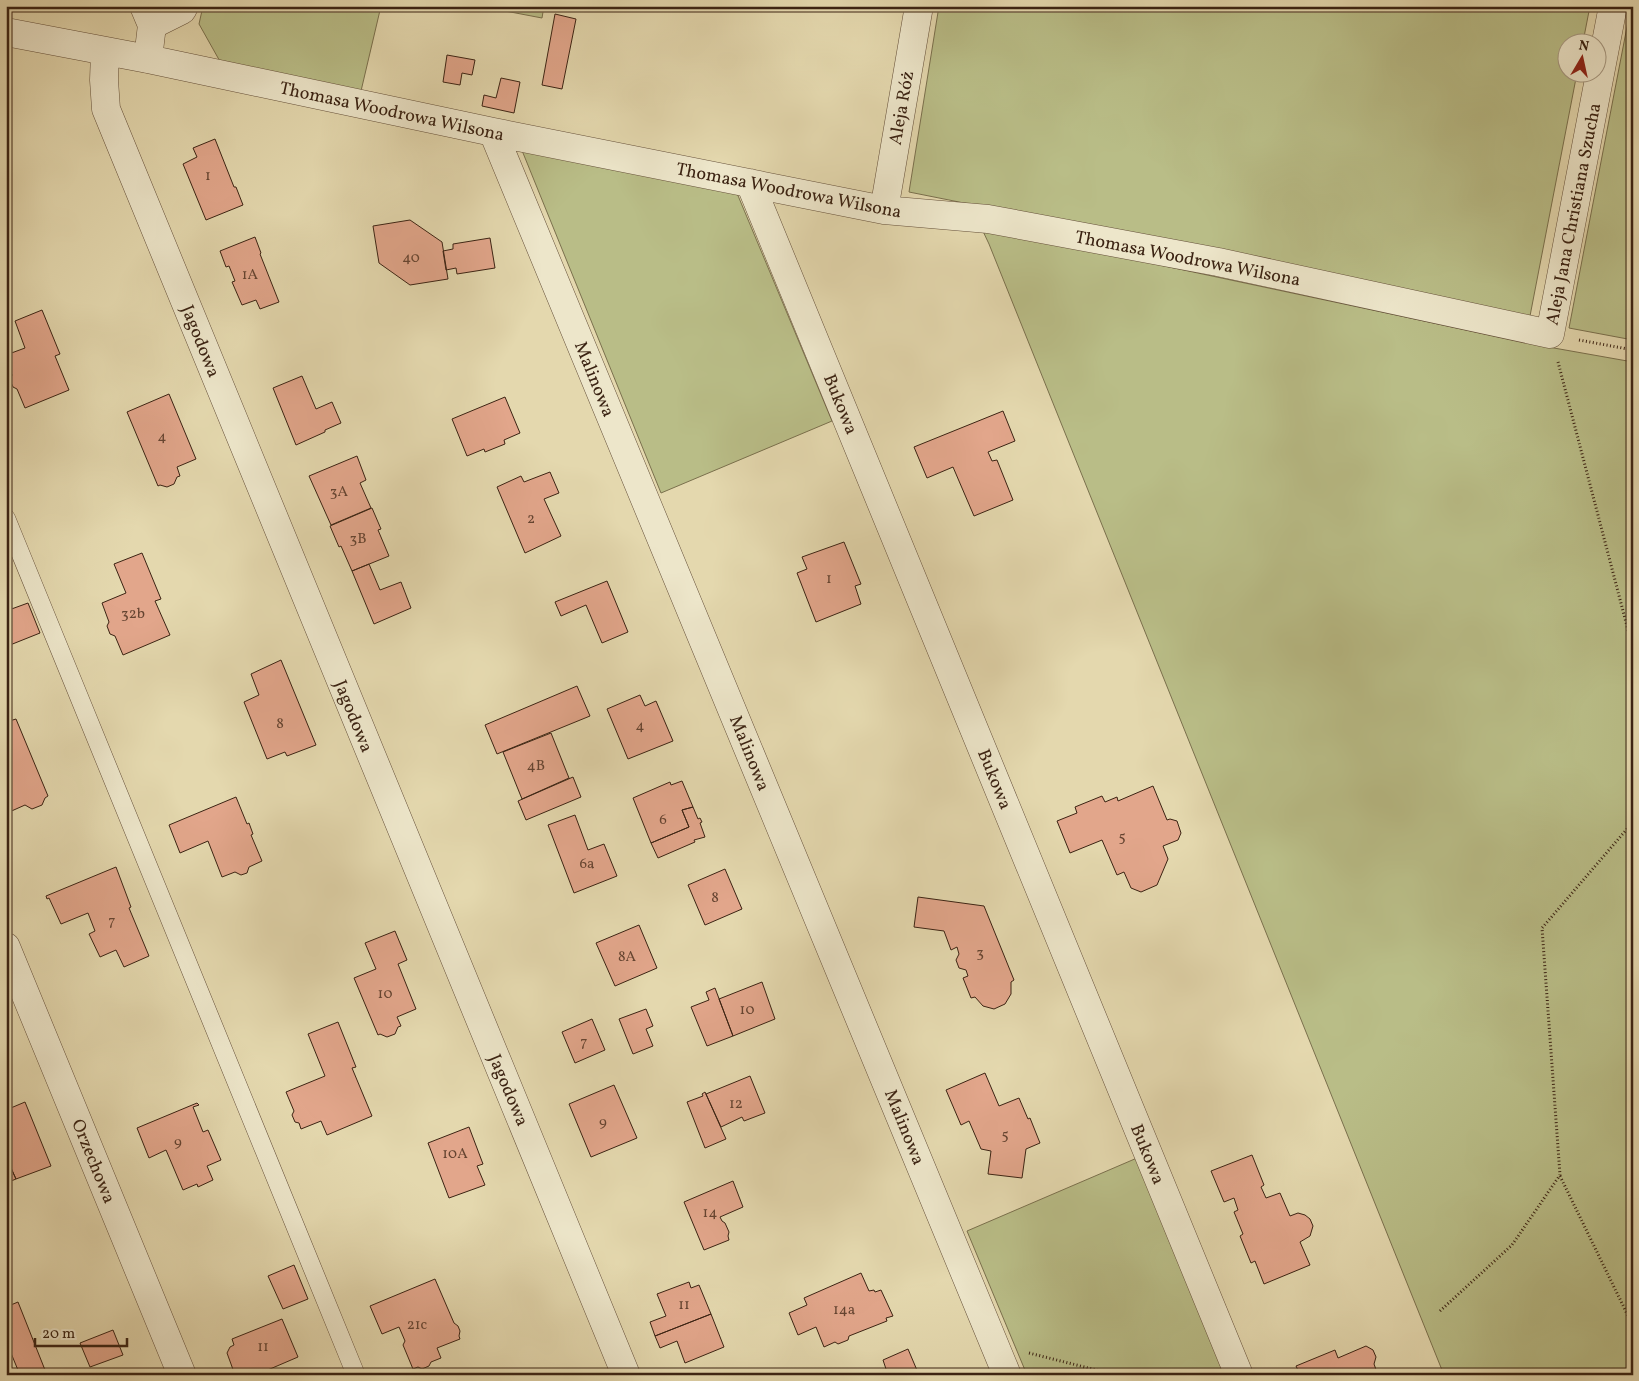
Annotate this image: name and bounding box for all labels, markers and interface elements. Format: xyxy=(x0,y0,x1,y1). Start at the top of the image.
north arrow xyxy=(1556,32,1606,82)
text: N xyxy=(1577,36,1590,57)
street label: Aleja Róż xyxy=(884,69,921,147)
street label: Thomasa Woodrowa Wilsona xyxy=(277,76,506,149)
street label: Aleja Jana Christiana Szucha xyxy=(1541,101,1608,328)
street label: Thomasa Woodrowa Wilsona xyxy=(674,157,904,226)
house number: 1 xyxy=(205,166,211,187)
street label: Thomasa Woodrowa Wilsona xyxy=(1073,225,1303,294)
house number: 40 xyxy=(402,248,420,269)
house number: 1A xyxy=(242,265,259,286)
street label: Jagodowa xyxy=(174,302,225,382)
street label: Malinowa xyxy=(567,338,620,421)
street label: Bukowa xyxy=(816,371,863,439)
house number: 4 xyxy=(158,427,167,448)
house number: 3A xyxy=(330,482,349,503)
house number: 2 xyxy=(527,509,535,530)
house number: 3B xyxy=(349,529,367,550)
house number: 1 xyxy=(826,569,832,590)
house number: 32b xyxy=(121,604,145,625)
street label: Jagodowa xyxy=(327,677,378,757)
street label: Malinowa xyxy=(722,712,775,795)
house number: 8 xyxy=(276,714,284,735)
house number: 4 xyxy=(636,716,645,737)
street label: Bukowa xyxy=(970,746,1017,814)
house number: 4B xyxy=(527,756,545,777)
house number: 6 xyxy=(659,810,667,831)
house number: 5 xyxy=(1118,827,1126,848)
house number: 6a xyxy=(579,854,595,875)
house number: 8 xyxy=(711,888,719,909)
house number: 7 xyxy=(108,911,116,932)
house number: 3 xyxy=(976,943,984,964)
house number: 8A xyxy=(618,947,637,968)
house number: 10 xyxy=(378,984,392,1005)
house number: 10 xyxy=(740,1000,754,1021)
house number: 7 xyxy=(580,1032,588,1053)
street label: Jagodowa xyxy=(481,1051,534,1131)
street label: Malinowa xyxy=(877,1086,930,1169)
house number: 12 xyxy=(729,1094,743,1115)
house number: 9 xyxy=(599,1112,607,1133)
street label: Orzechowa xyxy=(64,1116,121,1207)
street label: Bukowa xyxy=(1123,1121,1170,1189)
house number: 5 xyxy=(1001,1125,1009,1146)
house number: 9 xyxy=(174,1132,182,1153)
house number: 10A xyxy=(442,1144,468,1165)
house number: 14 xyxy=(703,1203,717,1224)
house number: 11 xyxy=(678,1295,690,1316)
house number: 14a xyxy=(833,1300,855,1321)
house number: 21c xyxy=(407,1315,428,1336)
scale bar xyxy=(35,1316,128,1348)
text: 20 m xyxy=(42,1324,75,1345)
house number: 11 xyxy=(257,1337,269,1358)

